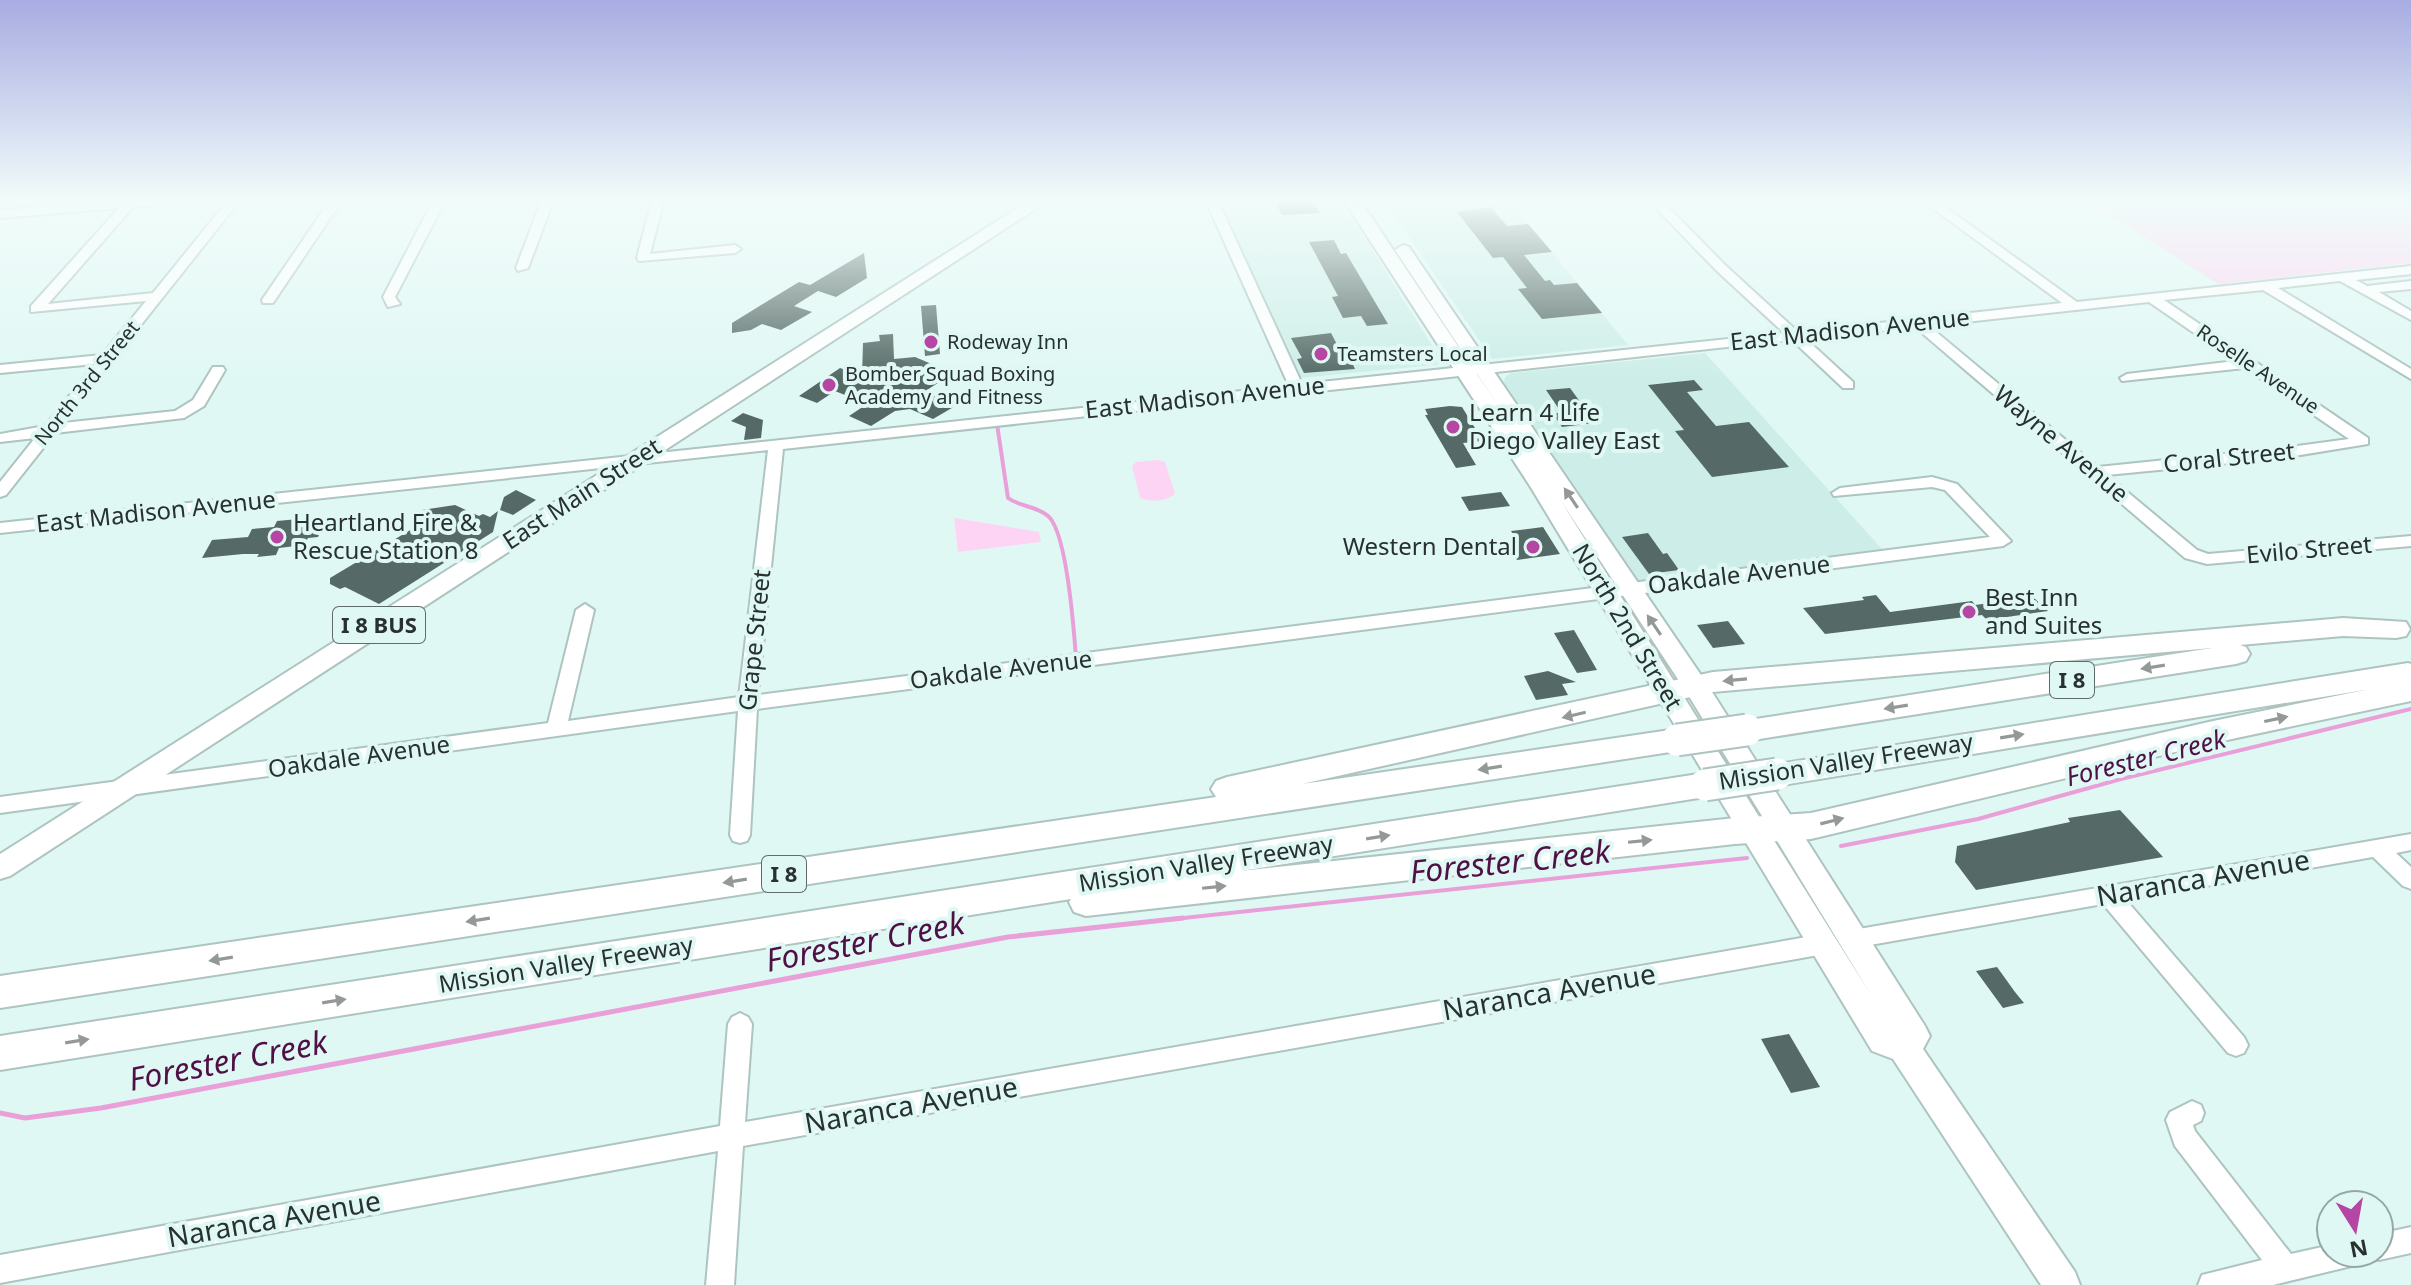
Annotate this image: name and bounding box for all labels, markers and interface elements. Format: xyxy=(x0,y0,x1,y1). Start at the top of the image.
street label: East Madison Avenue xyxy=(1728,300,1971,358)
street label: North 3rd Street xyxy=(28,315,145,451)
street label: Roselle Avenue xyxy=(2192,318,2325,420)
place label: Rodeway Inn xyxy=(947,328,1069,355)
marker: Rodeway Inn xyxy=(922,333,940,351)
place label: Teamsters Local xyxy=(1337,340,1488,367)
marker: Teamsters Local xyxy=(1312,345,1330,363)
place label: Bomber Squad Boxing Academy and Fitness xyxy=(845,360,1055,410)
street label: East Madison Avenue xyxy=(1083,368,1326,426)
marker: Bomber Squad Boxing Academy and Fitness xyxy=(820,376,838,394)
street label: Wayne Avenue xyxy=(1988,377,2136,509)
place label: Learn 4 Life Diego Valley East xyxy=(1469,395,1660,456)
marker: Learn 4 Life Diego Valley East xyxy=(1444,418,1462,436)
street label: East Main Street xyxy=(496,429,667,556)
street label: Coral Street xyxy=(2161,433,2297,480)
street label: East Madison Avenue xyxy=(34,482,277,540)
one-way arrow xyxy=(1563,488,1578,509)
place label: Heartland Fire & Rescue Station 8 xyxy=(293,505,479,566)
street label: Evilo Street xyxy=(2245,527,2373,570)
marker: Heartland Fire & Rescue Station 8 xyxy=(268,528,286,546)
place label: Western Dental xyxy=(1343,529,1517,562)
street label: North 2nd Street xyxy=(1565,537,1691,716)
marker: Western Dental xyxy=(1524,538,1542,556)
street label: Oakdale Avenue xyxy=(1646,546,1832,601)
street label: Grape Street xyxy=(730,567,777,712)
place label: Best Inn and Suites xyxy=(1985,580,2102,641)
marker: Best Inn and Suites xyxy=(1960,603,1978,621)
road number: I 8 BUS xyxy=(333,607,425,643)
one-way arrow xyxy=(1647,614,1662,636)
street label: Oakdale Avenue xyxy=(908,641,1094,696)
one-way arrow xyxy=(2140,661,2165,674)
road number: I 8 xyxy=(2050,662,2094,698)
one-way arrow xyxy=(1722,674,1747,687)
one-way arrow xyxy=(1883,701,1908,714)
one-way arrow xyxy=(1562,709,1587,722)
one-way arrow xyxy=(2264,712,2289,725)
water label: Forester Creek xyxy=(2062,719,2231,794)
street label: Mission Valley Freeway xyxy=(1716,724,1976,797)
street label: Oakdale Avenue xyxy=(266,726,452,785)
one-way arrow xyxy=(2000,729,2025,742)
one-way arrow xyxy=(1478,762,1503,775)
one-way arrow xyxy=(1819,814,1844,827)
street label: Mission Valley Freeway xyxy=(1076,826,1336,899)
water label: Forester Creek xyxy=(1407,828,1613,892)
one-way arrow xyxy=(1366,830,1391,843)
one-way arrow xyxy=(1628,834,1653,847)
street label: Naranca Avenue xyxy=(2093,840,2312,914)
road number: I 8 xyxy=(762,856,806,892)
one-way arrow xyxy=(722,876,747,888)
one-way arrow xyxy=(1202,881,1227,894)
water label: Forester Creek xyxy=(762,900,969,981)
one-way arrow xyxy=(465,914,490,927)
street label: Mission Valley Freeway xyxy=(436,927,696,1000)
one-way arrow xyxy=(208,953,233,966)
street label: Naranca Avenue xyxy=(1439,954,1658,1028)
one-way arrow xyxy=(322,994,347,1007)
water label: Forester Creek xyxy=(125,1019,332,1100)
one-way arrow xyxy=(65,1034,90,1047)
street label: Naranca Avenue xyxy=(801,1067,1020,1141)
street label: Naranca Avenue xyxy=(164,1181,383,1255)
north arrow xyxy=(2315,1189,2395,1269)
text: N xyxy=(2347,1233,2371,1266)

